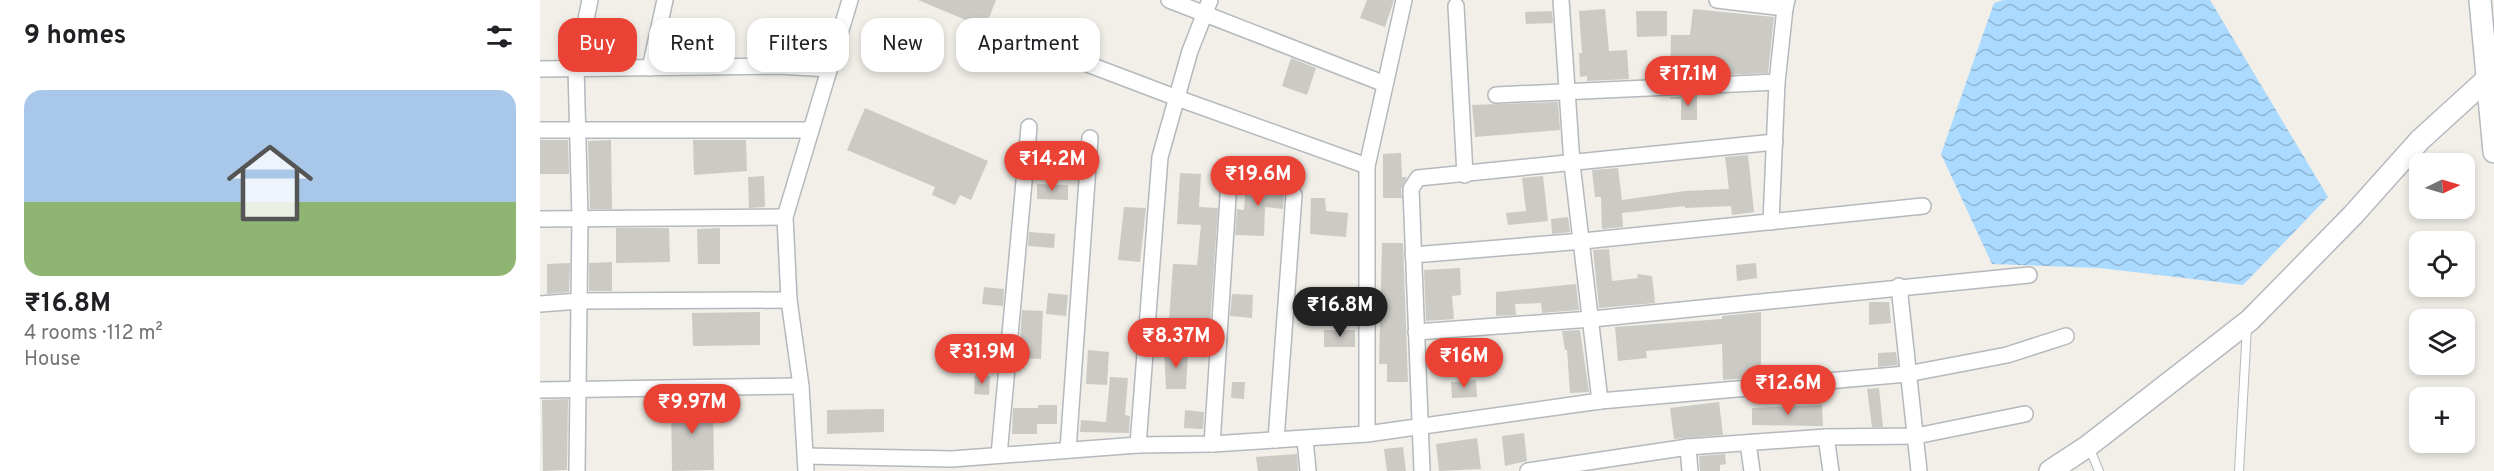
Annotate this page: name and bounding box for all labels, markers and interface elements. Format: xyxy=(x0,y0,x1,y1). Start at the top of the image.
chip: Buy xyxy=(558,18,637,72)
chip: Rent xyxy=(649,18,735,72)
chip: Filters xyxy=(747,18,849,72)
chip: New xyxy=(861,18,944,72)
chip: Apartment xyxy=(956,18,1100,72)
text: 9 homes xyxy=(24,20,126,53)
icon: filters xyxy=(483,20,516,53)
pin: ₹17.1M xyxy=(1639,56,1737,107)
text: ₹17.1M xyxy=(1659,62,1717,88)
icon: home xyxy=(216,129,324,237)
pin: ₹14.2M xyxy=(1003,141,1101,192)
text: ₹14.2M xyxy=(1018,147,1086,173)
north arrow xyxy=(2409,153,2475,219)
map controls xyxy=(2409,153,2475,453)
pin: ₹19.6M xyxy=(1209,156,1307,207)
text: ₹19.6M xyxy=(1225,162,1291,188)
button: locate xyxy=(2409,231,2475,297)
pin: ₹16.8M xyxy=(1291,287,1389,338)
text: ₹16.8M xyxy=(24,288,111,321)
text: ₹16.8M xyxy=(1307,293,1373,319)
button: layers xyxy=(2409,309,2475,375)
pin: ₹8.37M xyxy=(1127,318,1225,369)
text: 4 rooms · 112 m² xyxy=(24,321,163,347)
text: ₹8.37M xyxy=(1142,324,1210,350)
pin: ₹31.9M xyxy=(933,334,1031,385)
pin: ₹16M xyxy=(1428,338,1500,389)
text: ₹31.9M xyxy=(949,340,1015,366)
text: ₹16M xyxy=(1439,344,1489,370)
text: House xyxy=(24,347,80,373)
pin: ₹12.6M xyxy=(1739,365,1837,416)
text: ₹12.6M xyxy=(1755,371,1821,397)
pin: ₹9.97M xyxy=(643,384,741,435)
button: + xyxy=(2409,387,2475,453)
text: ₹9.97M xyxy=(657,390,727,416)

